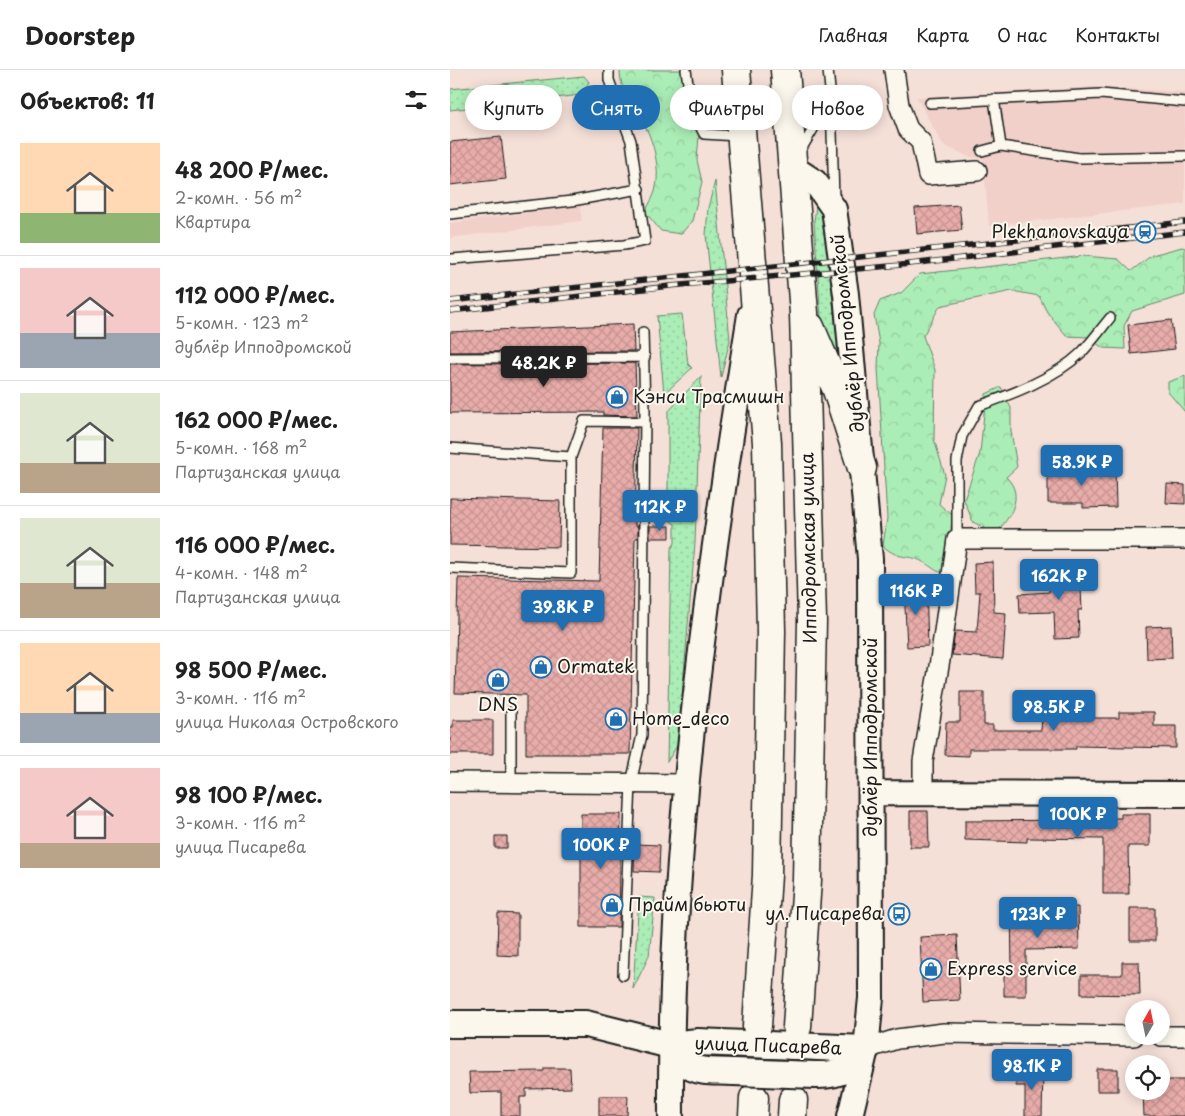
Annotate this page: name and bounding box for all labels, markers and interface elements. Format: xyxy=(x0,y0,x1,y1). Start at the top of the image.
text: Doorstep xyxy=(25,17,135,53)
text: Главная xyxy=(819,21,888,48)
text: Карта xyxy=(916,21,969,48)
text: О нас xyxy=(997,21,1047,48)
text: Контакты xyxy=(1075,21,1160,48)
text: Объектов: 11 xyxy=(20,84,155,116)
chip: Купить xyxy=(465,85,562,130)
chip: Снять xyxy=(572,85,660,130)
chip: Фильтры xyxy=(670,85,782,130)
chip: Новое xyxy=(792,85,883,130)
icon: filters xyxy=(402,86,430,114)
text: 48 200 ₽/мес. xyxy=(175,153,329,185)
icon: home xyxy=(60,163,120,223)
text: 2-комн. · 56 m² xyxy=(175,185,302,209)
text: Квартира xyxy=(175,209,250,233)
place label: Plekhanovskaya xyxy=(991,217,1130,244)
station icon: Plekhanovskaya xyxy=(1133,220,1157,244)
street label: дублёр Ипподромской xyxy=(823,233,870,434)
text: 112 000 ₽/мес. xyxy=(175,278,335,310)
icon: home xyxy=(60,288,120,348)
text: 5-комн. · 123 m² xyxy=(175,310,309,334)
text: дублёр Ипподромской xyxy=(175,334,352,358)
pin: 48.2K ₽ xyxy=(498,346,590,388)
text: 48.2K ₽ xyxy=(512,350,576,374)
place label: Кэнси Трасмишн xyxy=(633,382,784,409)
shop icon: Кэнси Трасмишн xyxy=(605,385,629,409)
text: 162 000 ₽/мес. xyxy=(175,403,338,435)
icon: home xyxy=(60,413,120,473)
text: 5-комн. · 168 m² xyxy=(175,435,307,459)
pin: 58.9K ₽ xyxy=(1036,444,1128,487)
text: 58.9K ₽ xyxy=(1052,449,1112,473)
street label: Ипподромская улица xyxy=(792,452,823,644)
text: Партизанская улица xyxy=(175,459,340,483)
pin: 112K ₽ xyxy=(619,490,701,532)
text: 112K ₽ xyxy=(634,494,686,518)
text: 116 000 ₽/мес. xyxy=(175,528,335,560)
icon: home xyxy=(60,538,120,598)
pin: 162K ₽ xyxy=(1018,558,1100,601)
text: 4-комн. · 148 m² xyxy=(175,560,308,584)
text: 162K ₽ xyxy=(1031,563,1087,587)
pin: 116K ₽ xyxy=(875,574,957,616)
text: 116K ₽ xyxy=(890,578,942,602)
text: Партизанская улица xyxy=(175,584,340,608)
pin: 39.8K ₽ xyxy=(517,590,609,632)
text: 39.8K ₽ xyxy=(532,594,594,618)
street label: дублёр Ипподромской xyxy=(856,637,883,837)
place label: Ormatek xyxy=(557,652,635,679)
text: 98 500 ₽/мес. xyxy=(175,653,327,685)
shop icon: Ormatek xyxy=(529,655,553,679)
icon: home xyxy=(60,663,120,723)
shop icon: DNS xyxy=(486,668,510,692)
text: 3-комн. · 116 m² xyxy=(175,685,306,709)
place label: DNS xyxy=(478,690,518,717)
pin: 98.5K ₽ xyxy=(1008,690,1100,732)
text: 98.5K ₽ xyxy=(1023,694,1085,718)
place label: Home_deco xyxy=(632,704,730,731)
shop icon: Home_deco xyxy=(604,707,628,731)
text: улица Николая Островского xyxy=(175,709,399,733)
text: 98 100 ₽/мес. xyxy=(175,778,323,810)
icon: home xyxy=(60,788,120,848)
pin: 100K ₽ xyxy=(1037,796,1119,839)
text: 100K ₽ xyxy=(1050,801,1106,825)
text: 3-комн. · 116 m² xyxy=(175,810,306,834)
pin: 100K ₽ xyxy=(560,828,642,870)
text: 100K ₽ xyxy=(573,832,629,856)
text: улица Писарева xyxy=(175,834,306,858)
place label: Прайм бьюти xyxy=(628,890,746,917)
shop icon: Прайм бьюти xyxy=(600,893,624,917)
pin: 123K ₽ xyxy=(997,896,1079,939)
place label: ул. Писарева xyxy=(765,899,884,926)
text: 123K ₽ xyxy=(1010,901,1066,925)
bus stop icon: ул. Писарева xyxy=(887,902,911,926)
place label: Express service xyxy=(947,954,1077,981)
shop icon: Express service xyxy=(919,957,943,981)
north arrow xyxy=(1125,1000,1170,1045)
map controls xyxy=(1125,1000,1170,1100)
street label: улица Писарева xyxy=(694,1028,843,1061)
pin: 98.1K ₽ xyxy=(986,1048,1078,1091)
text: 98.1K ₽ xyxy=(1003,1053,1061,1077)
button: locate xyxy=(1125,1055,1170,1100)

